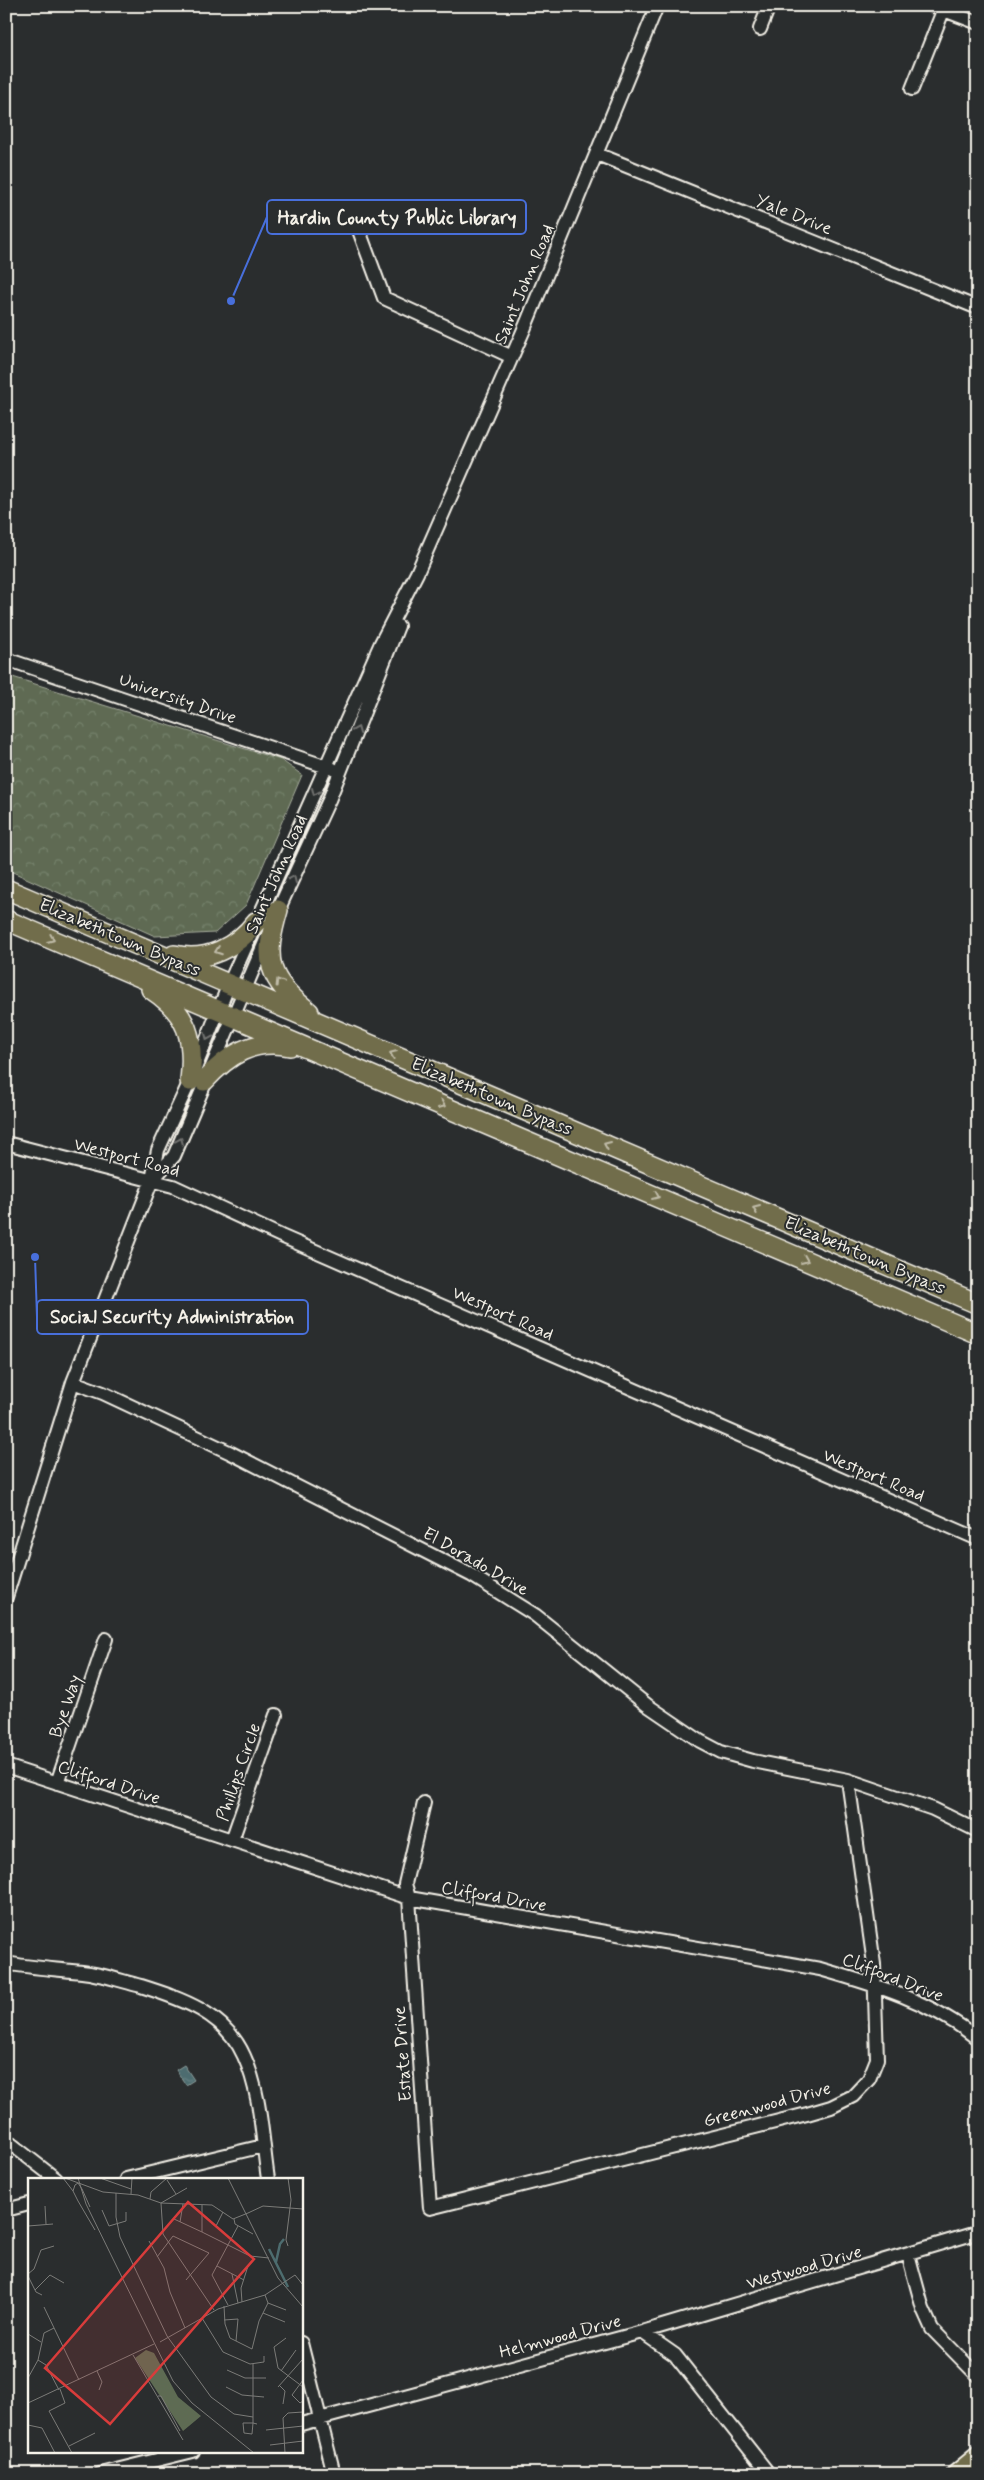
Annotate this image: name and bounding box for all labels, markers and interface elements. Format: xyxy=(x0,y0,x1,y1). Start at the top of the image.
street label: Yale Drive xyxy=(752,189,836,241)
callout: Hardin County Public Library xyxy=(267,200,526,234)
text: Hardin County Public Library xyxy=(277,206,517,231)
street label: Saint John Road xyxy=(489,221,561,348)
street label: University Drive xyxy=(116,668,240,730)
one-way arrow xyxy=(351,726,361,735)
one-way arrow xyxy=(310,787,321,796)
street label: Saint John Road xyxy=(240,811,314,938)
one-way arrow xyxy=(286,875,297,884)
street label: Elizabethtown Bypass xyxy=(35,893,204,983)
one-way arrow xyxy=(46,932,55,943)
one-way arrow xyxy=(214,945,223,955)
one-way arrow xyxy=(276,978,286,987)
one-way arrow xyxy=(203,1032,214,1041)
one-way arrow xyxy=(389,1049,398,1060)
street label: Elizabethtown Bypass xyxy=(407,1052,576,1142)
one-way arrow xyxy=(437,1099,446,1110)
street label: Westport Road xyxy=(71,1132,182,1184)
one-way arrow xyxy=(173,1137,184,1146)
one-way arrow xyxy=(603,1141,611,1151)
one-way arrow xyxy=(651,1190,660,1201)
one-way arrow xyxy=(752,1205,761,1215)
street label: Elizabethtown Bypass xyxy=(780,1211,949,1301)
one-way arrow xyxy=(801,1255,809,1265)
street label: Westport Road xyxy=(448,1281,557,1347)
callout: Social Security Administration xyxy=(37,1300,308,1334)
text: Social Security Administration xyxy=(50,1305,295,1330)
street label: Westport Road xyxy=(819,1444,928,1508)
street label: El Dorado Drive xyxy=(418,1522,533,1602)
street label: Bye Way xyxy=(44,1672,88,1741)
street label: Phillips Circle xyxy=(211,1720,267,1825)
street label: Clifford Drive xyxy=(54,1755,163,1813)
street label: Clifford Drive xyxy=(439,1876,548,1920)
street label: Clifford Drive xyxy=(838,1948,947,2010)
street label: Estate Drive xyxy=(388,2005,418,2103)
street label: Greenwood Drive xyxy=(701,2076,834,2133)
inset map xyxy=(28,2178,302,2452)
street label: Westwood Drive xyxy=(744,2240,865,2296)
street label: Helmwood Drive xyxy=(497,2309,624,2365)

